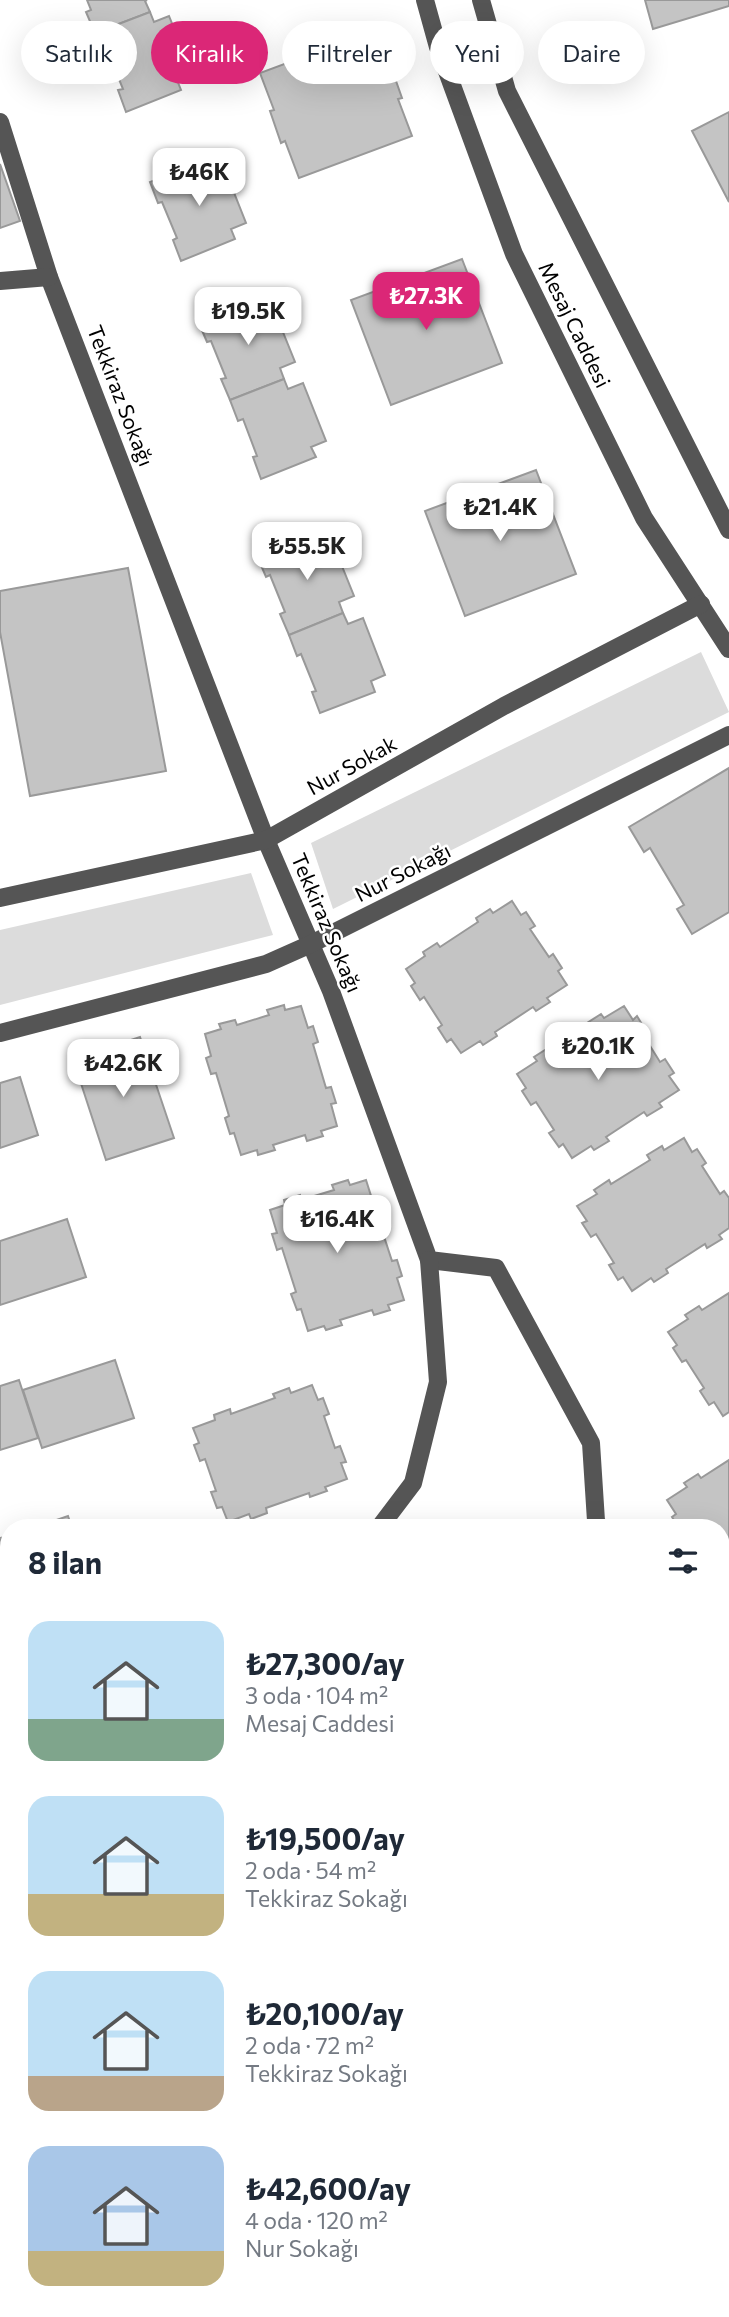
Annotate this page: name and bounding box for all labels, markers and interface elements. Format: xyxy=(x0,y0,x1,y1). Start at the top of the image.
chip: Satılık xyxy=(21,21,137,84)
chip: Kiralık xyxy=(151,21,268,84)
chip: Filtreler xyxy=(282,21,416,84)
chip: Yeni xyxy=(430,21,524,84)
chip: Daire xyxy=(538,21,645,84)
pin: ₺46K xyxy=(158,148,240,208)
text: ₺46K xyxy=(169,157,229,185)
street label: Mesaj Caddesi xyxy=(534,257,617,391)
pin: ₺27.3K xyxy=(369,272,483,332)
text: ₺27.3K xyxy=(389,281,463,309)
pin: ₺19.5K xyxy=(191,288,305,347)
text: ₺19.5K xyxy=(210,296,286,324)
street label: Tekkiraz Sokağı xyxy=(83,322,160,469)
pin: ₺21.4K xyxy=(443,484,557,543)
text: ₺21.4K xyxy=(462,492,538,520)
pin: ₺55.5K xyxy=(250,522,364,582)
text: ₺55.5K xyxy=(268,531,346,559)
street label: Nur Sokak xyxy=(302,730,400,800)
street label: Nur Sokağı xyxy=(350,837,454,906)
street label: Tekkiraz Sokağı xyxy=(287,849,368,996)
pin: ₺20.1K xyxy=(541,1023,655,1082)
text: ₺20.1K xyxy=(561,1031,635,1059)
pin: ₺42.6K xyxy=(66,1040,180,1099)
text: ₺42.6K xyxy=(83,1048,163,1076)
pin: ₺16.4K xyxy=(280,1196,394,1255)
text: ₺16.4K xyxy=(299,1204,375,1232)
icon: filters xyxy=(664,1542,702,1580)
text: 8 ilan xyxy=(28,1543,102,1580)
text: ₺27,300/ay xyxy=(245,1644,405,1681)
icon: home xyxy=(84,1649,168,1733)
text: 3 oda · 104 m² xyxy=(245,1681,388,1709)
text: Mesaj Caddesi xyxy=(245,1709,395,1737)
text: ₺19,500/ay xyxy=(245,1819,405,1856)
icon: home xyxy=(84,1824,168,1908)
text: 2 oda · 54 m² xyxy=(245,1856,376,1884)
text: Tekkiraz Sokağı xyxy=(245,1884,408,1912)
text: ₺20,100/ay xyxy=(245,1994,404,2031)
icon: home xyxy=(84,1999,168,2083)
text: 2 oda · 72 m² xyxy=(245,2031,374,2059)
text: Tekkiraz Sokağı xyxy=(245,2059,408,2087)
text: ₺42,600/ay xyxy=(245,2169,411,2206)
icon: home xyxy=(84,2174,168,2258)
text: 4 oda · 120 m² xyxy=(245,2206,388,2234)
text: Nur Sokağı xyxy=(245,2234,359,2262)

